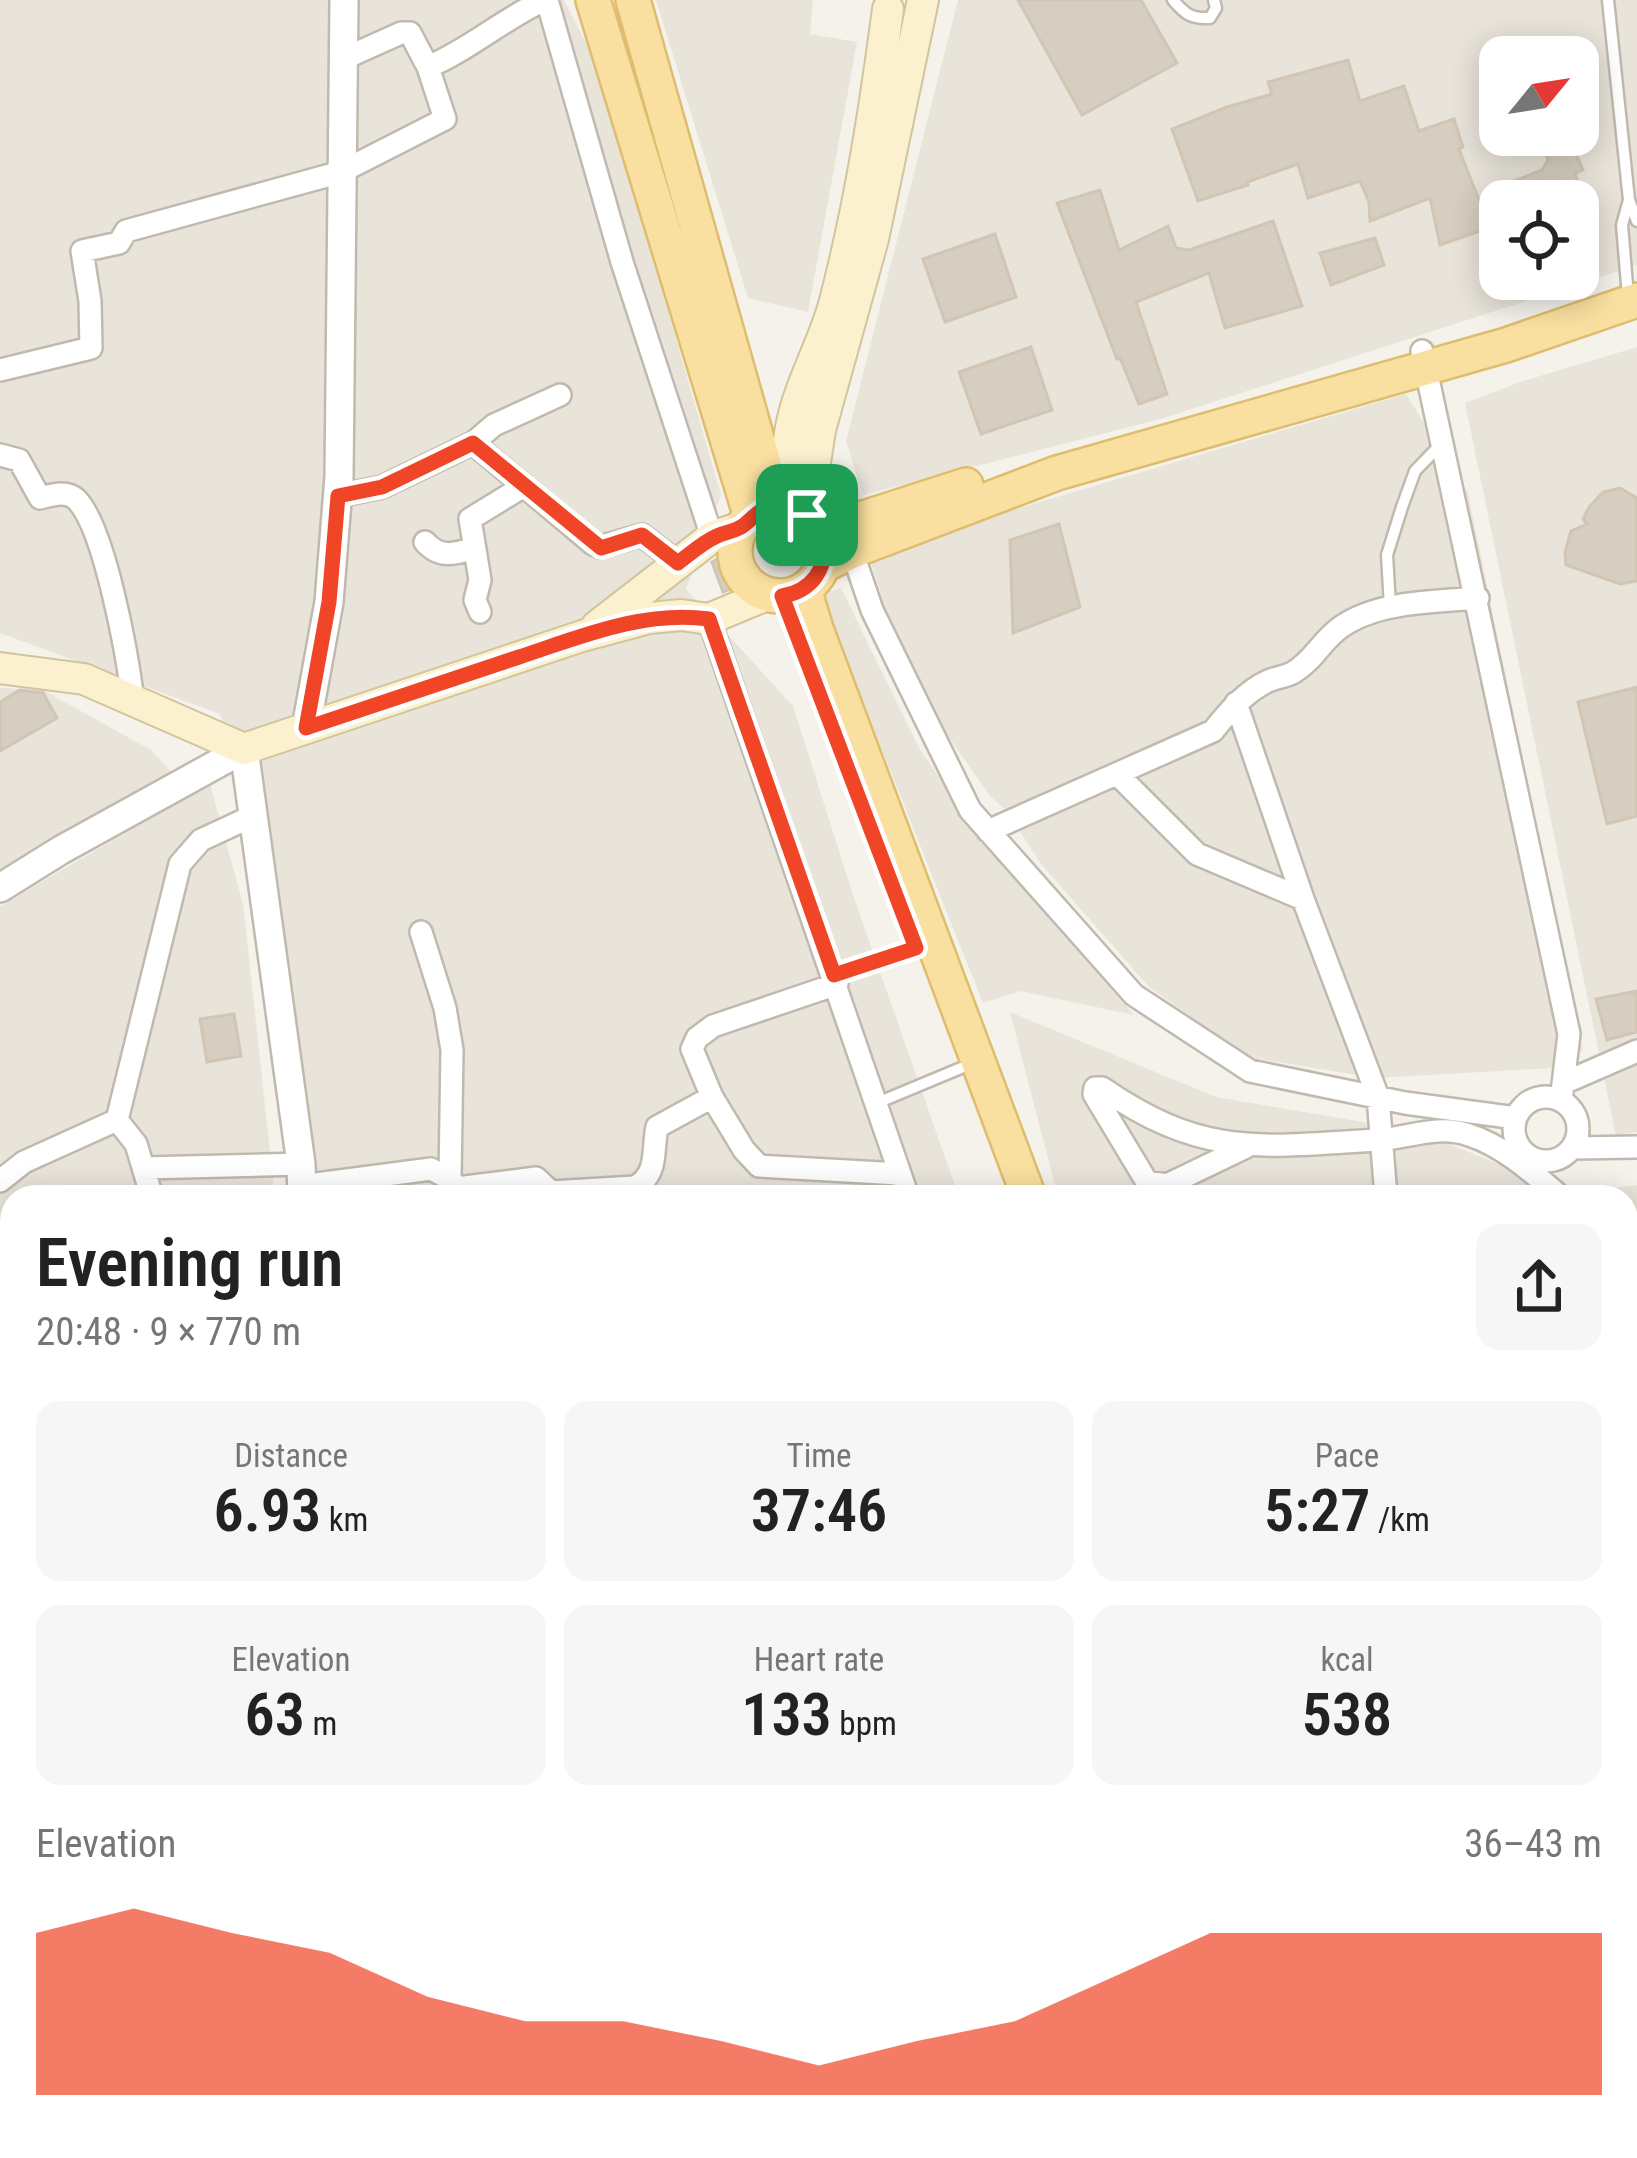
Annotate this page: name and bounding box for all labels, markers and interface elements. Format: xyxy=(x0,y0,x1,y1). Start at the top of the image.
north arrow xyxy=(1479,36,1599,156)
map controls xyxy=(1479,36,1599,300)
button: locate xyxy=(1479,180,1599,300)
pin xyxy=(756,464,858,566)
icon: arrive xyxy=(774,482,840,548)
button: share xyxy=(1476,1224,1602,1350)
text: Evening run xyxy=(36,1225,343,1302)
text: 20:48 · 9 × 770 m xyxy=(36,1309,301,1355)
text: Distance xyxy=(234,1436,348,1475)
text: Time xyxy=(786,1436,852,1475)
text: Pace xyxy=(1315,1436,1379,1475)
text: 6.93 xyxy=(214,1475,321,1546)
text: 37:46 xyxy=(751,1475,887,1546)
text: 5:27 xyxy=(1264,1475,1370,1546)
text: km xyxy=(321,1500,368,1539)
text: /km xyxy=(1370,1500,1430,1539)
text: Elevation xyxy=(232,1640,350,1679)
text: Heart rate xyxy=(754,1640,884,1679)
text: kcal xyxy=(1320,1640,1374,1679)
text: 63 xyxy=(245,1679,305,1750)
text: 133 xyxy=(741,1679,832,1750)
text: 538 xyxy=(1302,1679,1392,1750)
text: m xyxy=(305,1704,337,1743)
text: bpm xyxy=(832,1704,897,1743)
text: Elevation xyxy=(36,1821,176,1867)
text: 36–43 m xyxy=(1464,1821,1602,1867)

